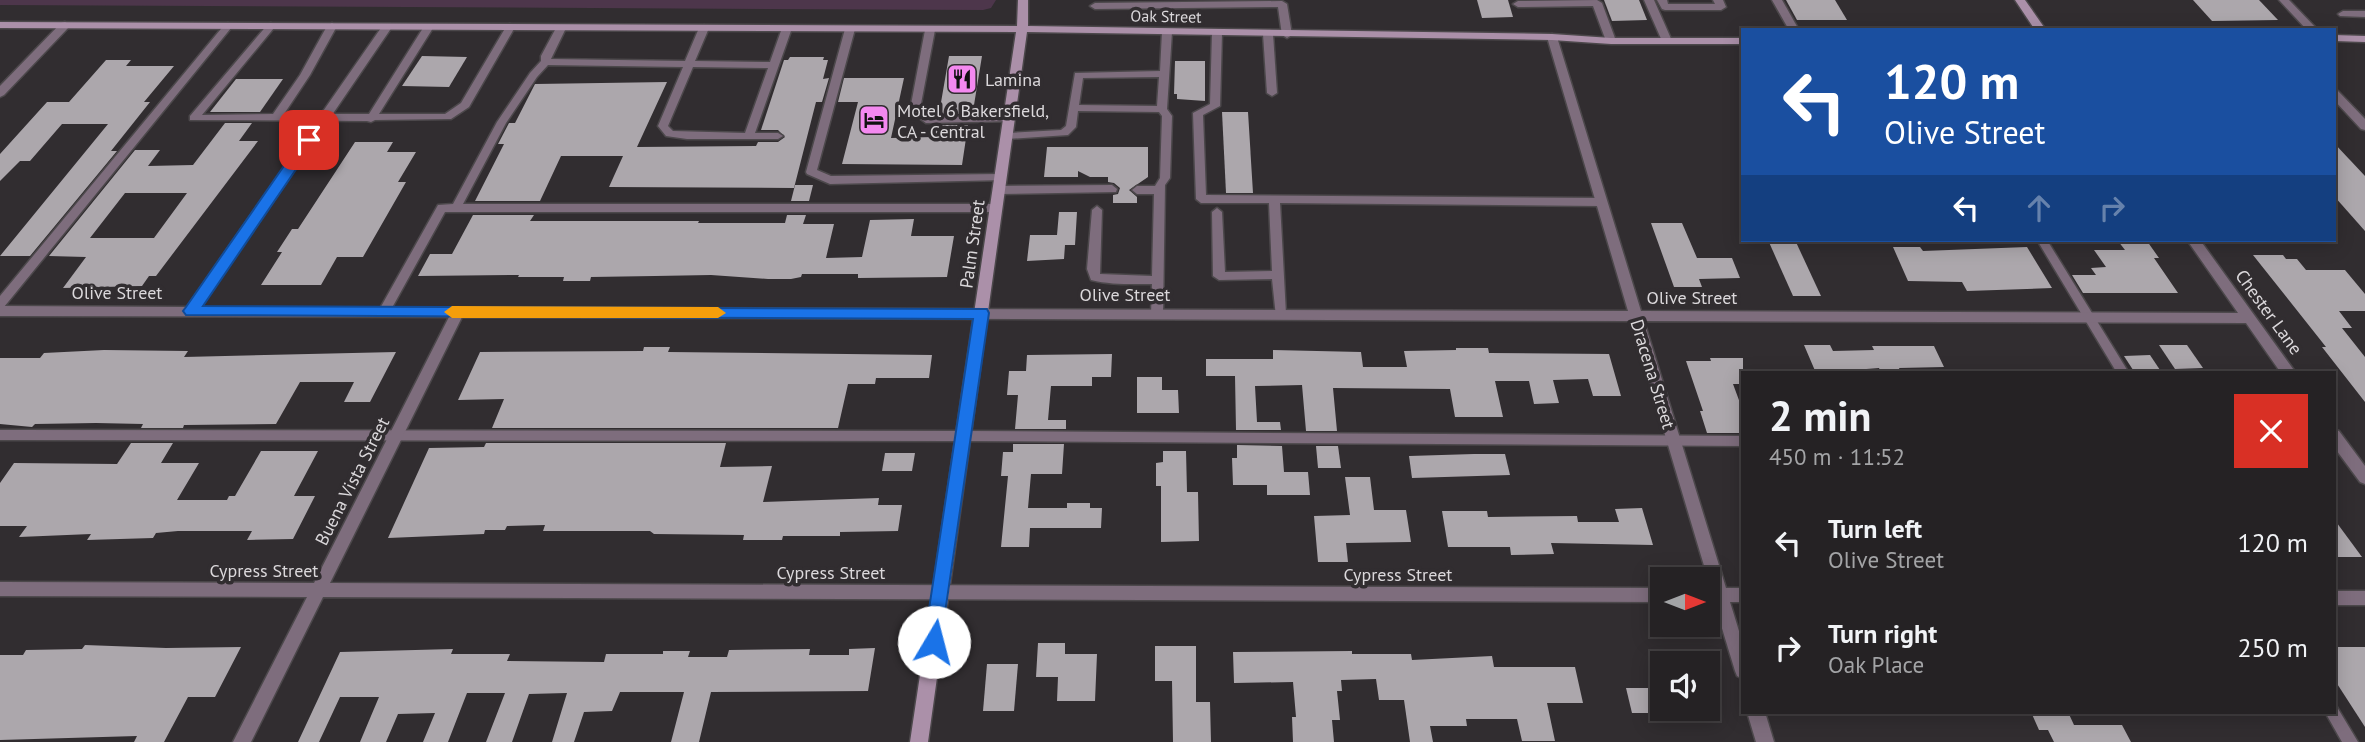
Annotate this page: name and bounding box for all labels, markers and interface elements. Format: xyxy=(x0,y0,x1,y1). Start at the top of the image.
street label: Oak Street xyxy=(1130,5,1202,27)
text: 120 m xyxy=(1884,49,2019,113)
icon: left xyxy=(1769,56,1860,147)
restaurant icon: Lamina xyxy=(945,62,979,96)
place label: Lamina xyxy=(985,68,1041,91)
place label: Motel 6 Bakersfield, CA - Central xyxy=(897,99,1049,143)
hotel icon: Motel 6 Bakersfield, CA - Central xyxy=(857,103,891,137)
pin xyxy=(279,110,339,170)
text: Olive Street xyxy=(1884,111,2045,153)
icon: arrive xyxy=(290,121,328,159)
icon: left xyxy=(1947,189,1985,227)
icon: ahead xyxy=(2020,189,2058,227)
icon: right xyxy=(2093,189,2131,227)
street label: Palm Street xyxy=(954,198,990,290)
street label: Chester Lane xyxy=(2230,265,2308,359)
street label: Olive Street xyxy=(72,281,162,304)
street label: Olive Street xyxy=(1080,283,1170,306)
street label: Olive Street xyxy=(1647,286,1737,309)
street label: Dracena Street xyxy=(1625,316,1681,432)
text: 2 min xyxy=(1769,388,1871,443)
button: close xyxy=(2234,394,2308,468)
street label: Buena Vista Street xyxy=(310,413,394,549)
text: 450 m · 11:52 xyxy=(1769,442,1905,471)
text: Turn left xyxy=(1828,512,1922,545)
icon: left xyxy=(1769,524,1807,562)
text: 120 m xyxy=(2237,526,2308,559)
text: Olive Street xyxy=(1828,545,1944,574)
street label: Cypress Street xyxy=(210,559,318,582)
street label: Cypress Street xyxy=(777,561,885,584)
street label: Cypress Street xyxy=(1344,563,1452,586)
north arrow xyxy=(1650,567,1720,637)
map controls xyxy=(1650,567,1720,721)
position arrow xyxy=(897,605,971,679)
text: Turn right xyxy=(1828,617,1937,650)
icon: right xyxy=(1769,629,1807,667)
text: 250 m xyxy=(2237,631,2308,664)
text: Oak Place xyxy=(1828,650,1924,679)
button: sound xyxy=(1650,651,1720,721)

